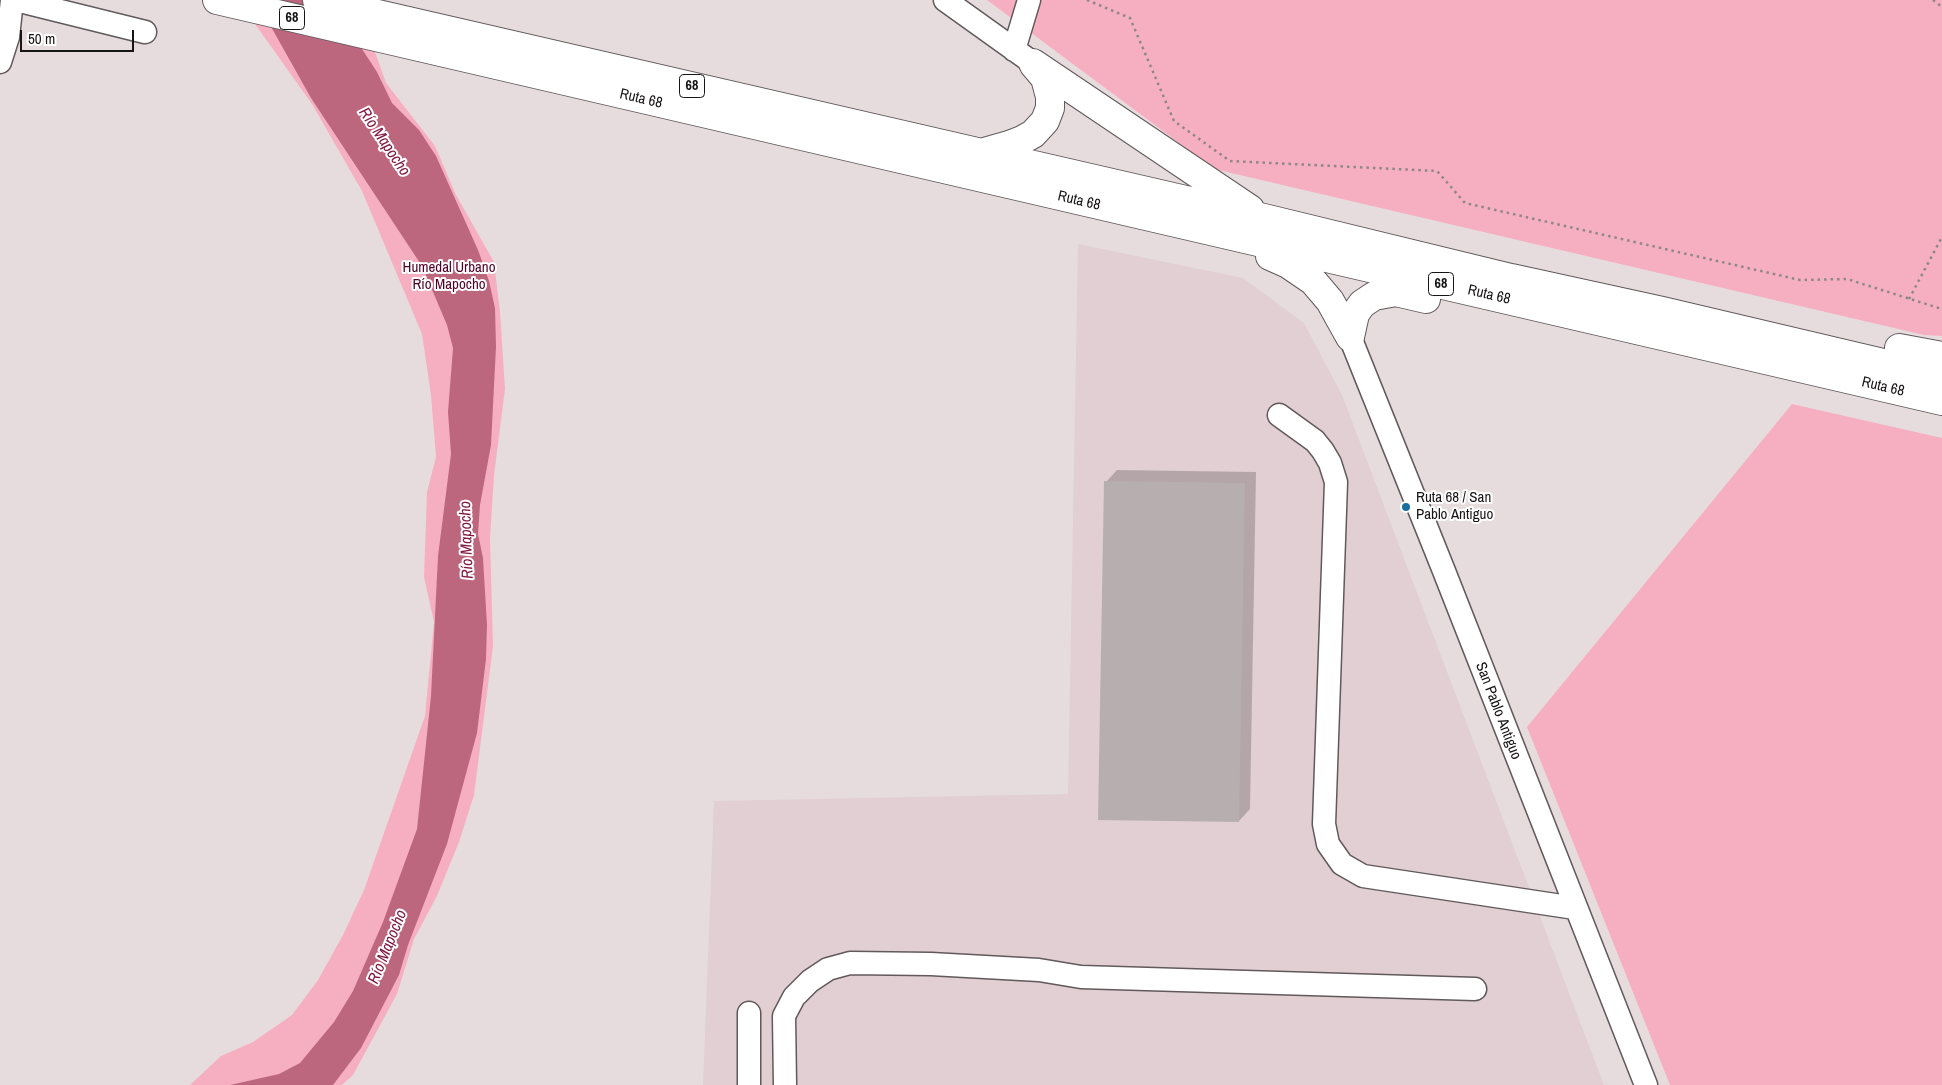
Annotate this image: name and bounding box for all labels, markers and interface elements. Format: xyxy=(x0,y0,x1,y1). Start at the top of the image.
road number: 68 xyxy=(280,7,304,30)
scale bar xyxy=(22,20,136,52)
text: 50 m xyxy=(28,28,55,49)
road number: 68 xyxy=(680,74,704,98)
street label: Ruta 68 xyxy=(618,85,664,113)
water label: Río Mapocho xyxy=(354,104,414,180)
street label: Ruta 68 xyxy=(1056,187,1102,215)
park label: Humedal Urbano Río Mapocho xyxy=(403,259,495,294)
road number: 68 xyxy=(1428,272,1454,296)
street label: Ruta 68 xyxy=(1466,281,1512,309)
street label: Ruta 68 xyxy=(1860,373,1906,401)
place label: Ruta 68 / San Pablo Antiguo xyxy=(1416,489,1493,524)
water label: Río Mapocho xyxy=(456,501,478,579)
marker: Ruta 68 / San Pablo Antiguo xyxy=(1400,501,1412,513)
street label: San Pablo Antiguo xyxy=(1471,660,1525,762)
water label: Río Mapocho xyxy=(364,907,412,987)

